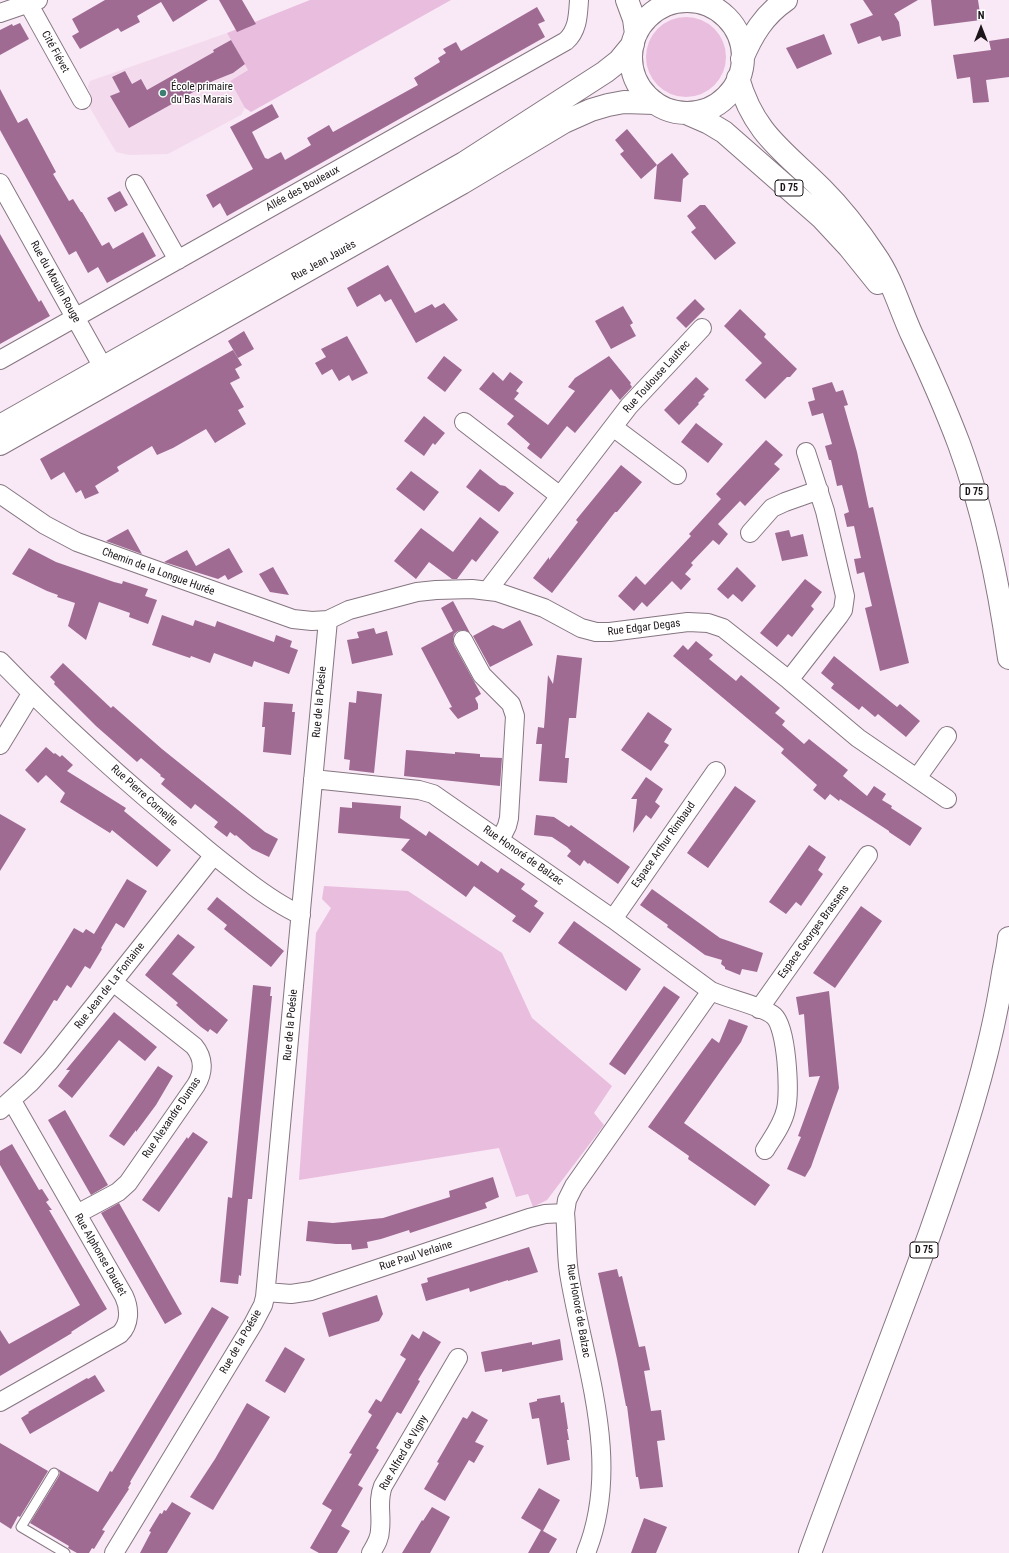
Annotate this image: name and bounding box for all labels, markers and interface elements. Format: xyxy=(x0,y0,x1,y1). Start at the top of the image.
north arrow xyxy=(961,8,1001,48)
text: N xyxy=(978,9,984,22)
street label: Cité Fiévet xyxy=(38,29,72,75)
place label: École primaire du Bas Marais xyxy=(171,80,233,106)
marker: École primaire du Bas Marais xyxy=(158,88,168,98)
street label: Allée des Bouleaux xyxy=(264,163,342,215)
road number: D 75 xyxy=(775,180,803,196)
street label: Rue Jean Jaurès xyxy=(289,238,359,284)
street label: Rue du Moulin Rouge xyxy=(27,239,83,325)
street label: Rue Toulouse Lautrec xyxy=(621,338,693,416)
road number: D 75 xyxy=(960,484,988,500)
street label: Chemin de la Longue Hurée xyxy=(100,545,216,599)
street label: Rue Edgar Degas xyxy=(607,617,681,639)
street label: Rue de la Poésie xyxy=(310,666,330,738)
street label: Rue Pierre Corneille xyxy=(108,763,180,829)
street label: Espace Arthur Rimbaud xyxy=(629,800,699,890)
street label: Rue Honoré de Balzac xyxy=(480,823,566,889)
street label: Espace Georges Brassens xyxy=(776,883,852,981)
street label: Rue Jean de La Fontaine xyxy=(72,940,148,1032)
street label: Rue de la Poésie xyxy=(281,989,301,1061)
street label: Rue Alexandre Dumas xyxy=(140,1075,204,1161)
street label: Rue Alphonse Daudet xyxy=(71,1212,129,1298)
street label: Rue Paul Verlaine xyxy=(378,1238,454,1274)
road number: D 75 xyxy=(910,1242,938,1258)
street label: Rue Honoré de Balzac xyxy=(563,1263,593,1359)
street label: Rue de la Poésie xyxy=(217,1308,265,1376)
street label: Rue Alfred de Vigny xyxy=(377,1413,431,1493)

